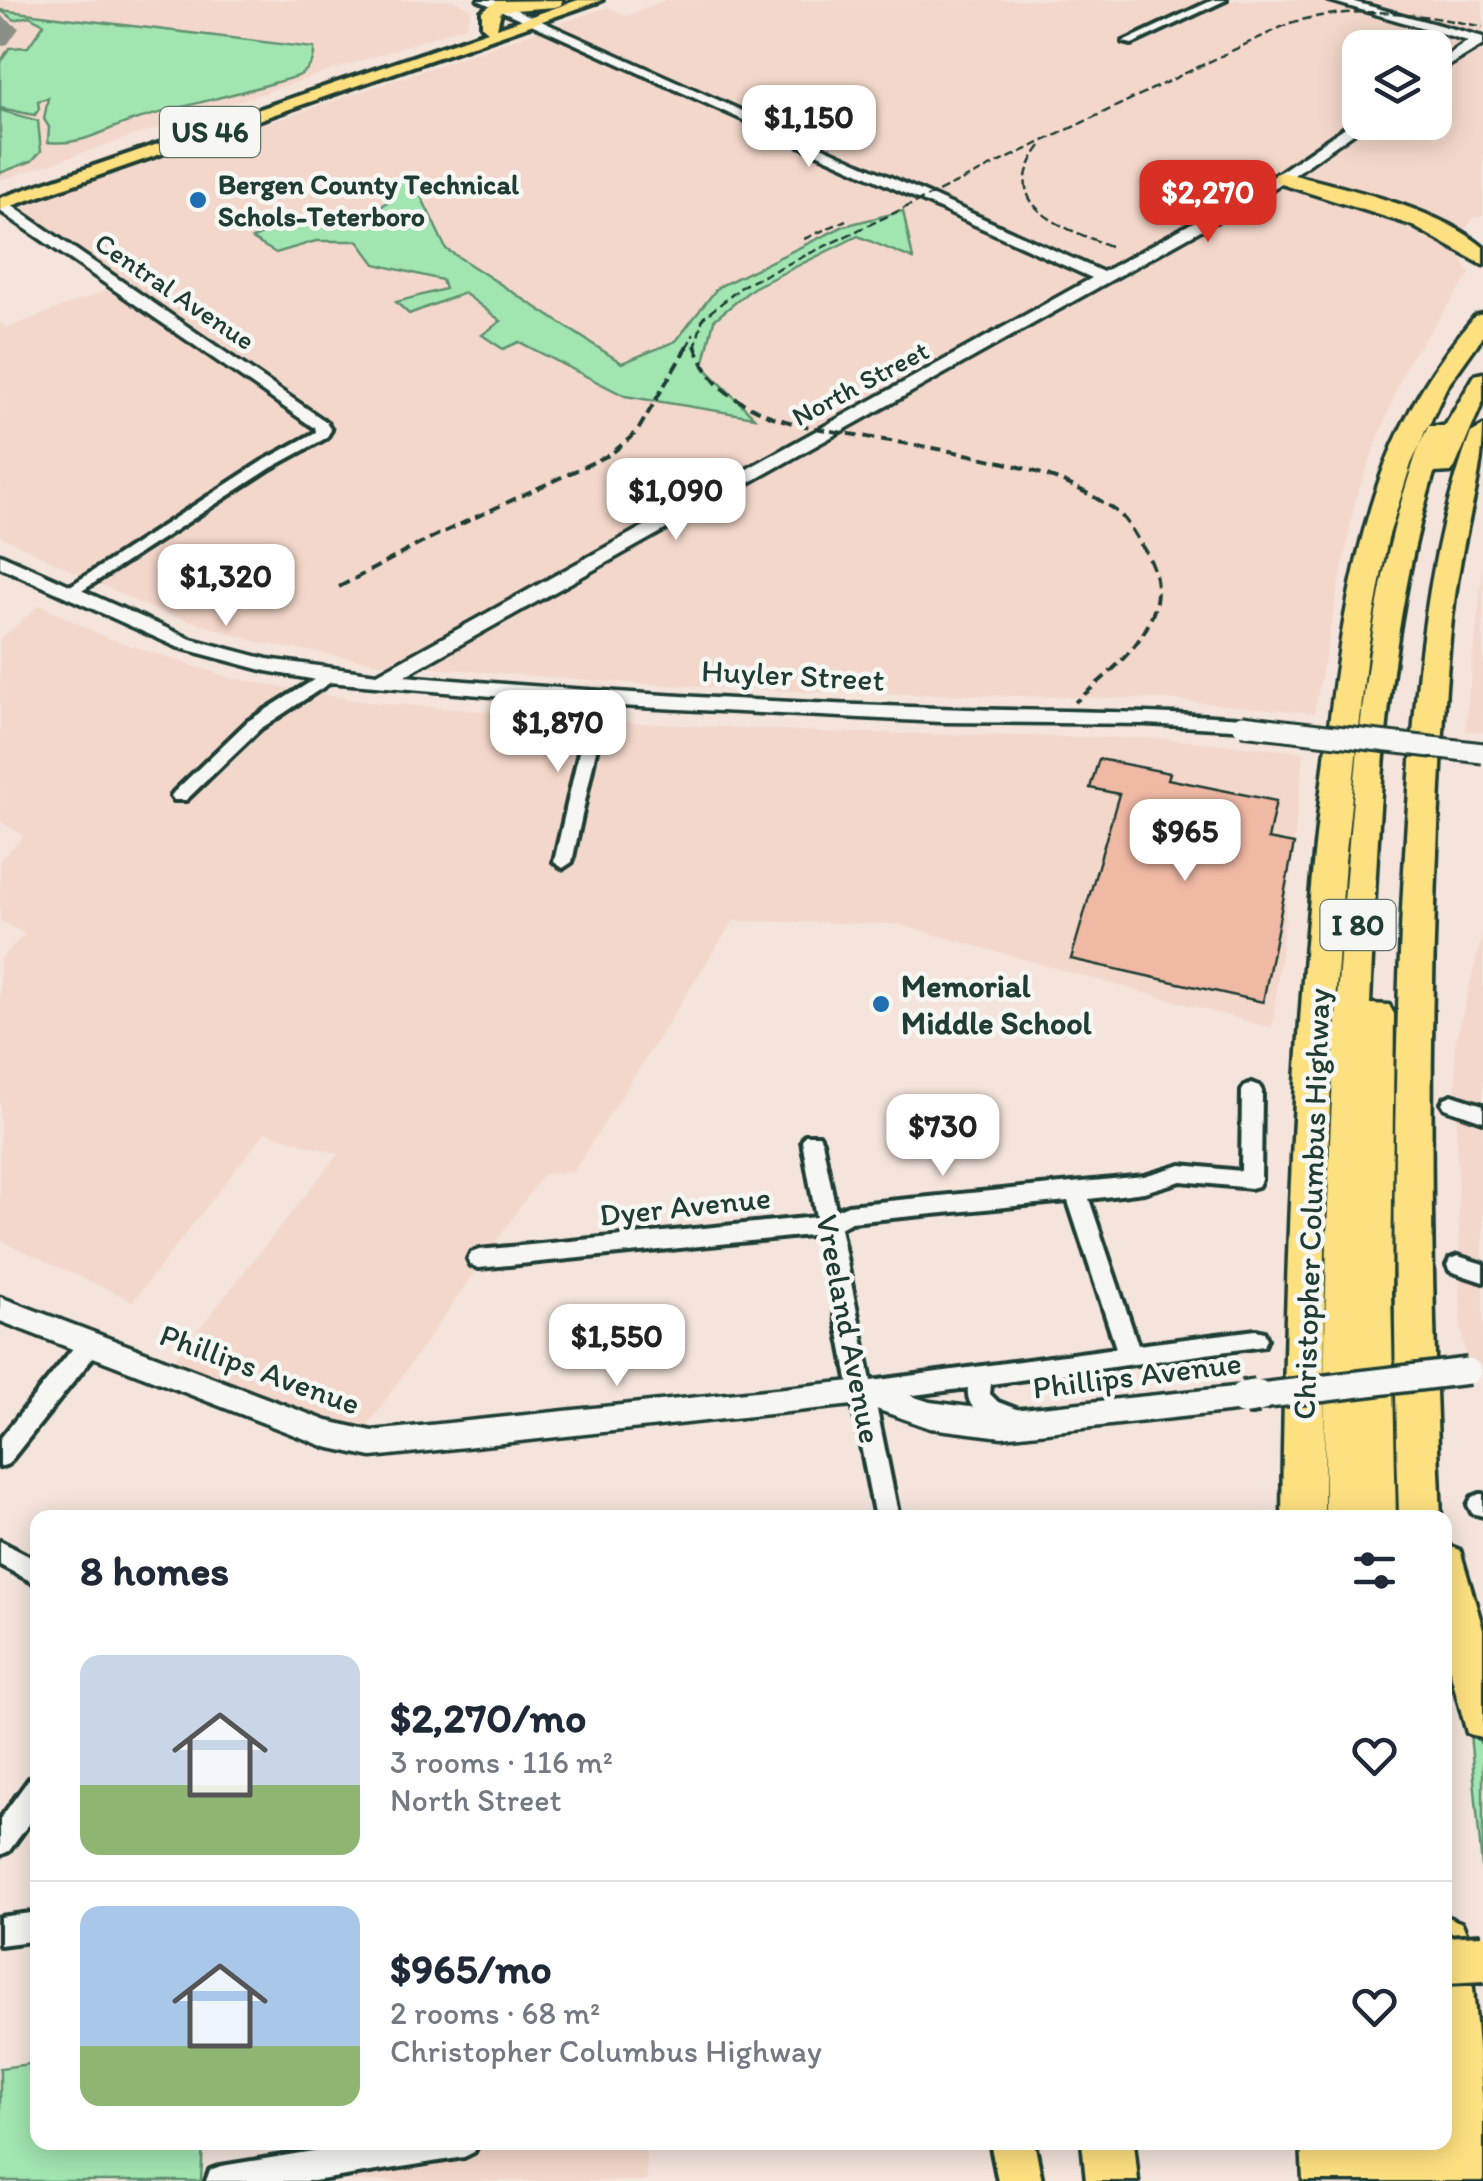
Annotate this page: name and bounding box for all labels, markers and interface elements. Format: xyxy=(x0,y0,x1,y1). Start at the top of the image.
map controls xyxy=(1342,30,1452,140)
button: layers xyxy=(1342,30,1452,140)
pin: $1,150 xyxy=(728,85,890,170)
text: $1,150 xyxy=(764,98,854,136)
road number: US 46 xyxy=(160,107,260,157)
pin: $2,270 xyxy=(1127,160,1289,245)
place label: Bergen County Technical Schols-Teterboro xyxy=(218,167,519,233)
text: $2,270 xyxy=(1161,173,1255,211)
marker: Bergen County Technical Schols-Teterboro xyxy=(187,189,209,211)
street label: Central Avenue xyxy=(88,225,262,357)
street label: North Street xyxy=(786,333,934,433)
pin: $1,090 xyxy=(595,458,757,543)
text: $1,090 xyxy=(629,471,723,509)
pin: $1,320 xyxy=(145,544,307,629)
text: $1,320 xyxy=(180,557,272,595)
street label: Huyler Street xyxy=(700,651,886,699)
pin: $1,870 xyxy=(477,690,639,775)
text: $1,870 xyxy=(512,703,604,741)
pin: $965 xyxy=(1126,799,1244,884)
text: $965 xyxy=(1152,812,1218,850)
road number: I 80 xyxy=(1320,900,1396,950)
place label: Memorial Middle School xyxy=(901,967,1093,1042)
street label: Christopher Columbus Highway xyxy=(1284,988,1338,1420)
marker: Memorial Middle School xyxy=(870,993,892,1015)
pin: $730 xyxy=(884,1094,1002,1179)
text: $730 xyxy=(908,1107,978,1145)
street label: Dyer Avenue xyxy=(597,1178,773,1234)
street label: Vreeland Avenue xyxy=(808,1211,890,1447)
pin: $1,550 xyxy=(536,1304,698,1389)
street label: Phillips Avenue xyxy=(155,1315,365,1423)
text: $1,550 xyxy=(571,1317,663,1355)
street label: Phillips Avenue xyxy=(1030,1343,1244,1407)
icon: filters xyxy=(1347,1543,1402,1598)
text: 8 homes xyxy=(80,1545,229,1596)
text: $2,270/mo xyxy=(390,1692,586,1743)
icon: home xyxy=(160,1695,280,1815)
icon: heart xyxy=(1347,1728,1402,1783)
text: 3 rooms · 116 m² xyxy=(390,1743,613,1781)
text: North Street xyxy=(390,1781,561,1819)
text: $965/mo xyxy=(390,1943,552,1994)
icon: home xyxy=(160,1946,280,2066)
icon: heart xyxy=(1347,1979,1402,2034)
text: 2 rooms · 68 m² xyxy=(390,1994,600,2032)
text: Christopher Columbus Highway xyxy=(390,2032,822,2070)

